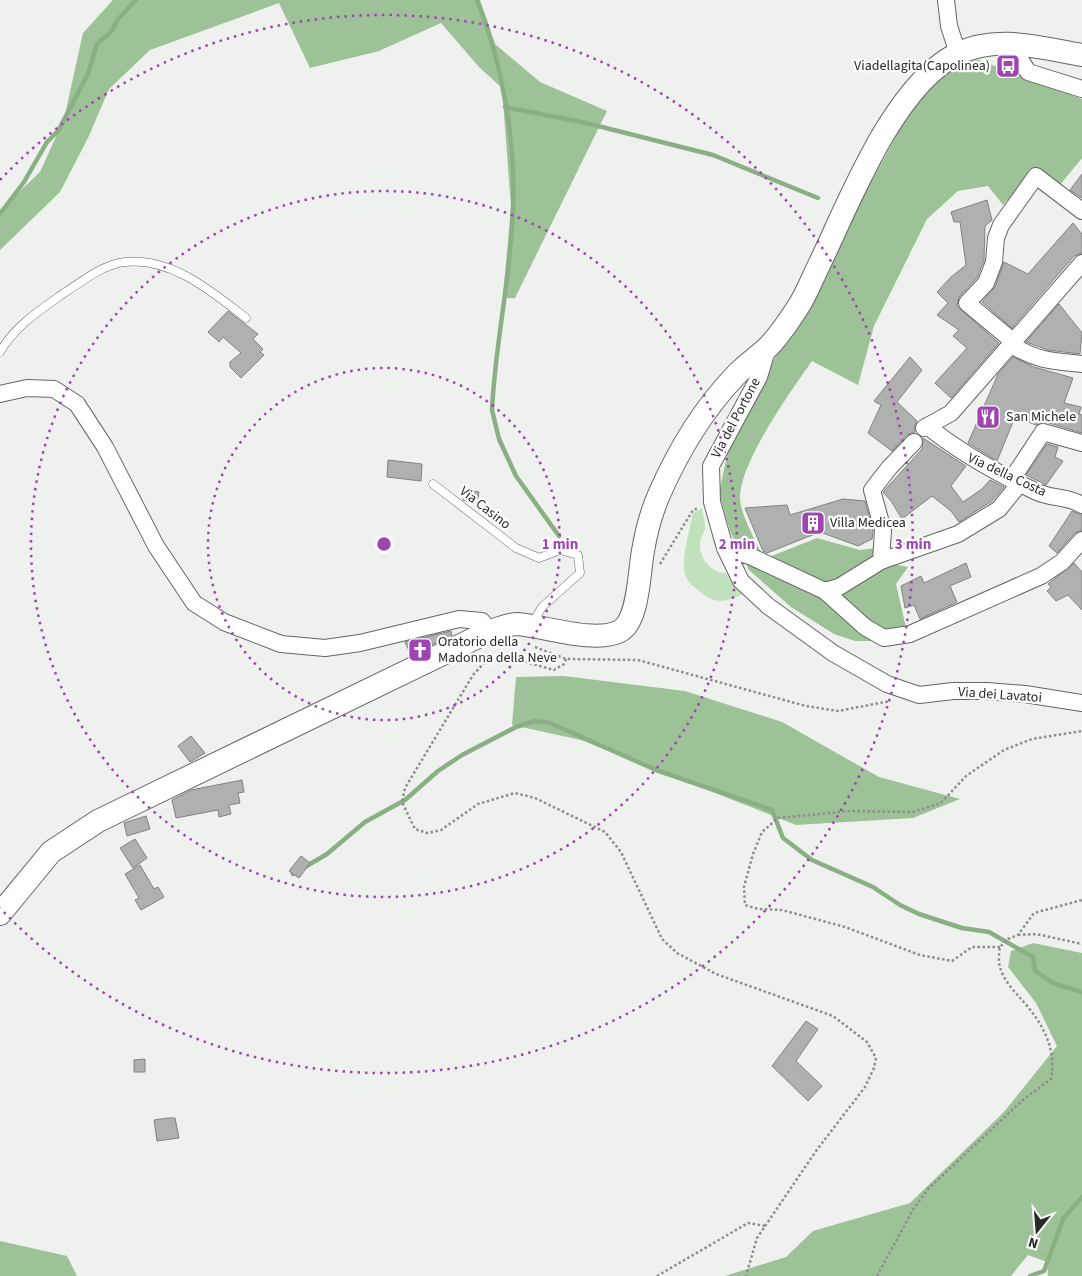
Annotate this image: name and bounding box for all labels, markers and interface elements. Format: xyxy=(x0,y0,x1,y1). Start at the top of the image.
bus stop icon: Viadellagita(Capolinea) xyxy=(995,53,1021,79)
place label: Viadellagita(Capolinea) xyxy=(854,56,990,76)
street label: Via del Portone xyxy=(706,374,766,462)
restaurant icon: San Michele xyxy=(975,404,1001,430)
place label: San Michele xyxy=(1006,407,1076,427)
street label: Via della Costa xyxy=(964,448,1050,502)
street label: Via Casino xyxy=(455,482,515,534)
building icon: Villa Medicea xyxy=(800,510,826,536)
place label: Villa Medicea xyxy=(830,513,906,533)
text: 1 min xyxy=(542,534,578,555)
text: 2 min xyxy=(719,534,755,555)
text: 3 min xyxy=(895,534,931,555)
centre of rings xyxy=(375,535,393,553)
place label: Oratorio della Madonna della Neve xyxy=(438,632,557,668)
church icon: Oratorio della Madonna della Neve xyxy=(407,637,433,663)
street label: Via dei Lavatoi xyxy=(957,682,1043,708)
north arrow xyxy=(1012,1206,1062,1256)
text: N xyxy=(1026,1232,1041,1253)

